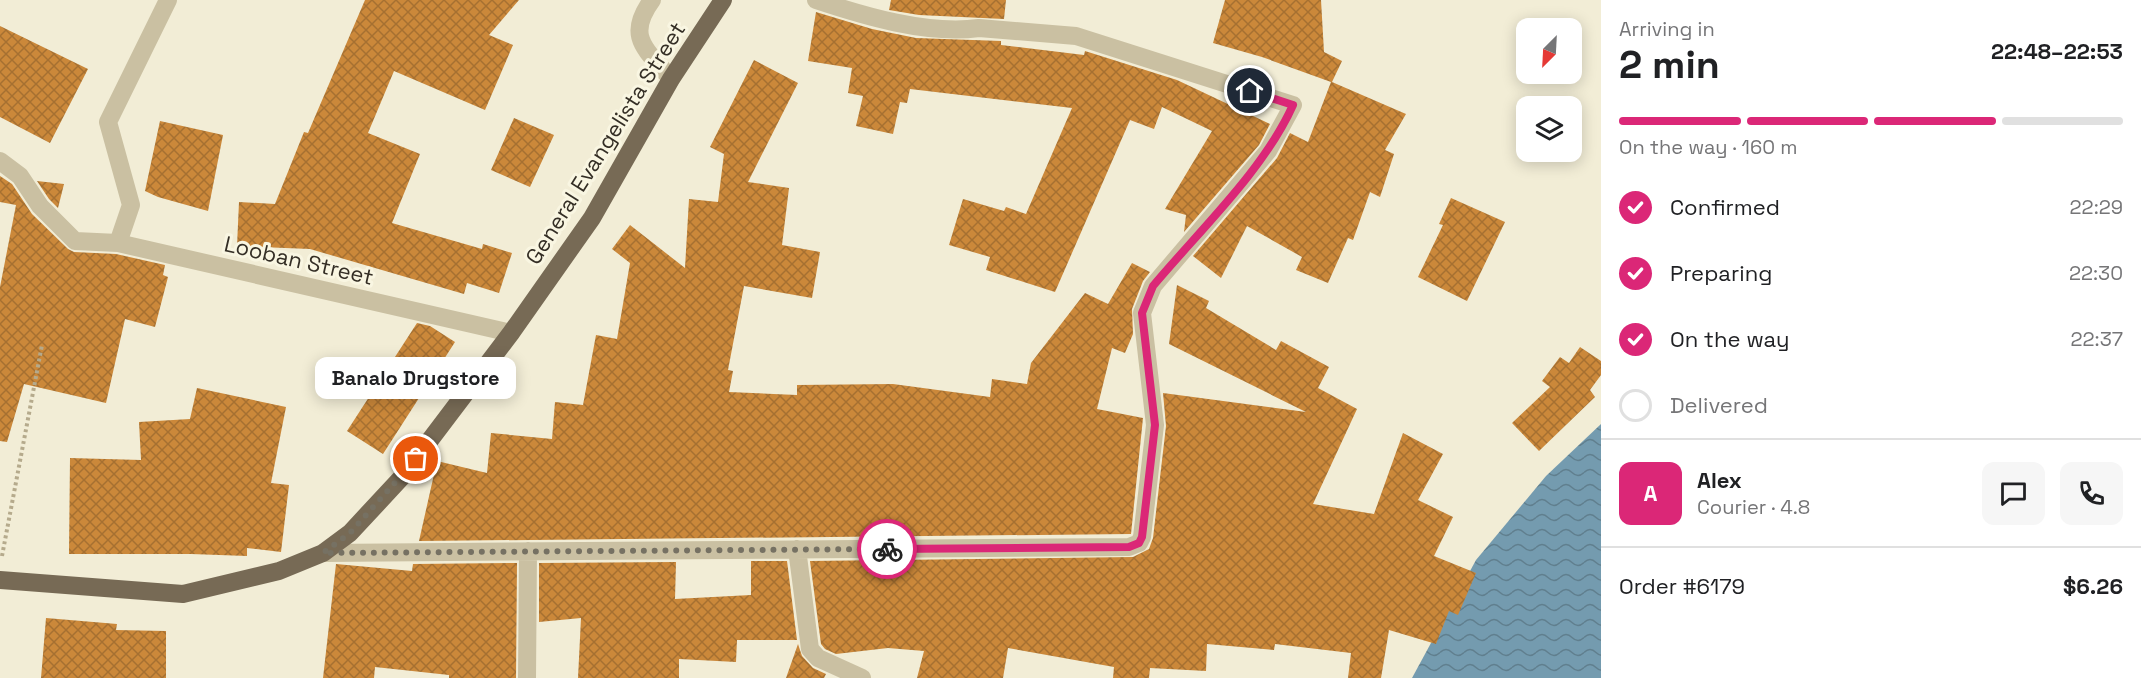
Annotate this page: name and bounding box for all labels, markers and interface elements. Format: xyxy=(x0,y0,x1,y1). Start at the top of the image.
text: Arriving in xyxy=(1619,16,1715,42)
street label: General Evangelista Street xyxy=(519,17,691,269)
north arrow xyxy=(1516,18,1582,84)
map controls xyxy=(1516,18,1582,162)
text: 22:48–22:53 xyxy=(1991,37,2123,65)
text: 2 min xyxy=(1619,40,1720,89)
pin xyxy=(1224,65,1275,116)
icon: home xyxy=(1233,74,1266,107)
button: layers xyxy=(1516,96,1582,162)
text: On the way · 160 m xyxy=(1619,134,1797,160)
icon: check xyxy=(1619,191,1652,224)
text: Confirmed xyxy=(1670,193,1780,221)
text: 22:29 xyxy=(2070,194,2123,220)
street label: Looban Street xyxy=(222,229,376,291)
icon: check xyxy=(1619,257,1652,290)
text: Preparing xyxy=(1670,259,1772,287)
text: 22:30 xyxy=(2069,260,2123,286)
icon: check xyxy=(1619,323,1652,356)
text: On the way xyxy=(1670,325,1789,353)
text: 22:37 xyxy=(2070,326,2123,352)
callout: Banalo Drugstore xyxy=(316,357,516,399)
text: Banalo Drugstore xyxy=(331,365,500,391)
text: Delivered xyxy=(1670,391,1768,419)
pin xyxy=(390,433,441,484)
icon: bag xyxy=(399,442,432,475)
button: chat xyxy=(1982,462,2045,525)
button: phone xyxy=(2060,462,2123,525)
text: Alex xyxy=(1697,466,1742,494)
text: A xyxy=(1644,479,1657,507)
text: Courier · 4.8 xyxy=(1697,494,1810,520)
courier xyxy=(857,519,917,579)
icon: bike xyxy=(871,533,904,566)
text: Order #6179 xyxy=(1619,572,1745,600)
text: $6.26 xyxy=(2063,572,2123,600)

